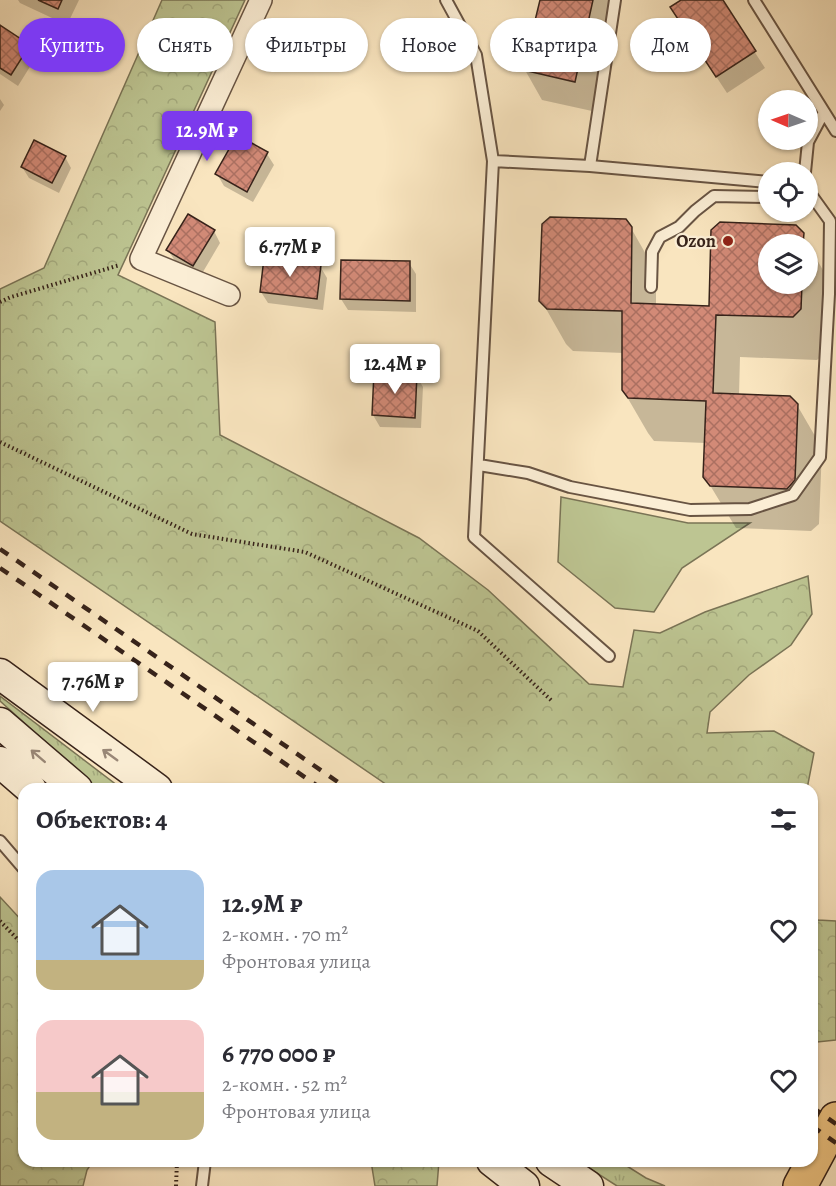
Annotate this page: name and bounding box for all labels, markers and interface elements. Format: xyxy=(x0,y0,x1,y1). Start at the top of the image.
chip: Купить xyxy=(18,18,125,72)
chip: Снять xyxy=(137,18,233,72)
chip: Фильтры xyxy=(245,18,368,72)
chip: Новое xyxy=(380,18,478,72)
chip: Квартира xyxy=(490,18,618,72)
chip: Дом xyxy=(630,18,711,72)
north arrow xyxy=(758,90,818,150)
map controls xyxy=(758,90,818,294)
pin: 12.9M ₽ xyxy=(152,111,262,162)
text: 12.9M ₽ xyxy=(176,117,238,144)
button: locate xyxy=(758,162,818,222)
pin: 6.77M ₽ xyxy=(235,227,345,278)
place label: Ozon xyxy=(676,229,716,253)
text: 6.77M ₽ xyxy=(259,233,321,260)
marker: Ozon xyxy=(721,234,735,248)
button: layers xyxy=(758,234,818,294)
pin: 12.4M ₽ xyxy=(340,344,450,395)
text: 12.4M ₽ xyxy=(364,350,426,377)
pin: 7.76M ₽ xyxy=(38,662,148,713)
text: 7.76M ₽ xyxy=(62,668,124,695)
one-way arrow xyxy=(31,749,46,763)
one-way arrow xyxy=(102,749,118,761)
text: Объектов: 4 xyxy=(36,802,168,837)
icon: filters xyxy=(767,803,800,836)
text: 12.9M ₽ xyxy=(222,886,303,921)
icon: home xyxy=(84,894,156,966)
icon: heart xyxy=(767,914,800,947)
text: 2-комн. · 70 m² xyxy=(222,921,348,948)
text: Фронтовая улица xyxy=(222,948,371,975)
text: 6 770 000 ₽ xyxy=(222,1036,335,1071)
icon: home xyxy=(84,1044,156,1116)
icon: heart xyxy=(767,1064,800,1097)
text: 2-комн. · 52 m² xyxy=(222,1071,347,1098)
text: Фронтовая улица xyxy=(222,1098,371,1125)

